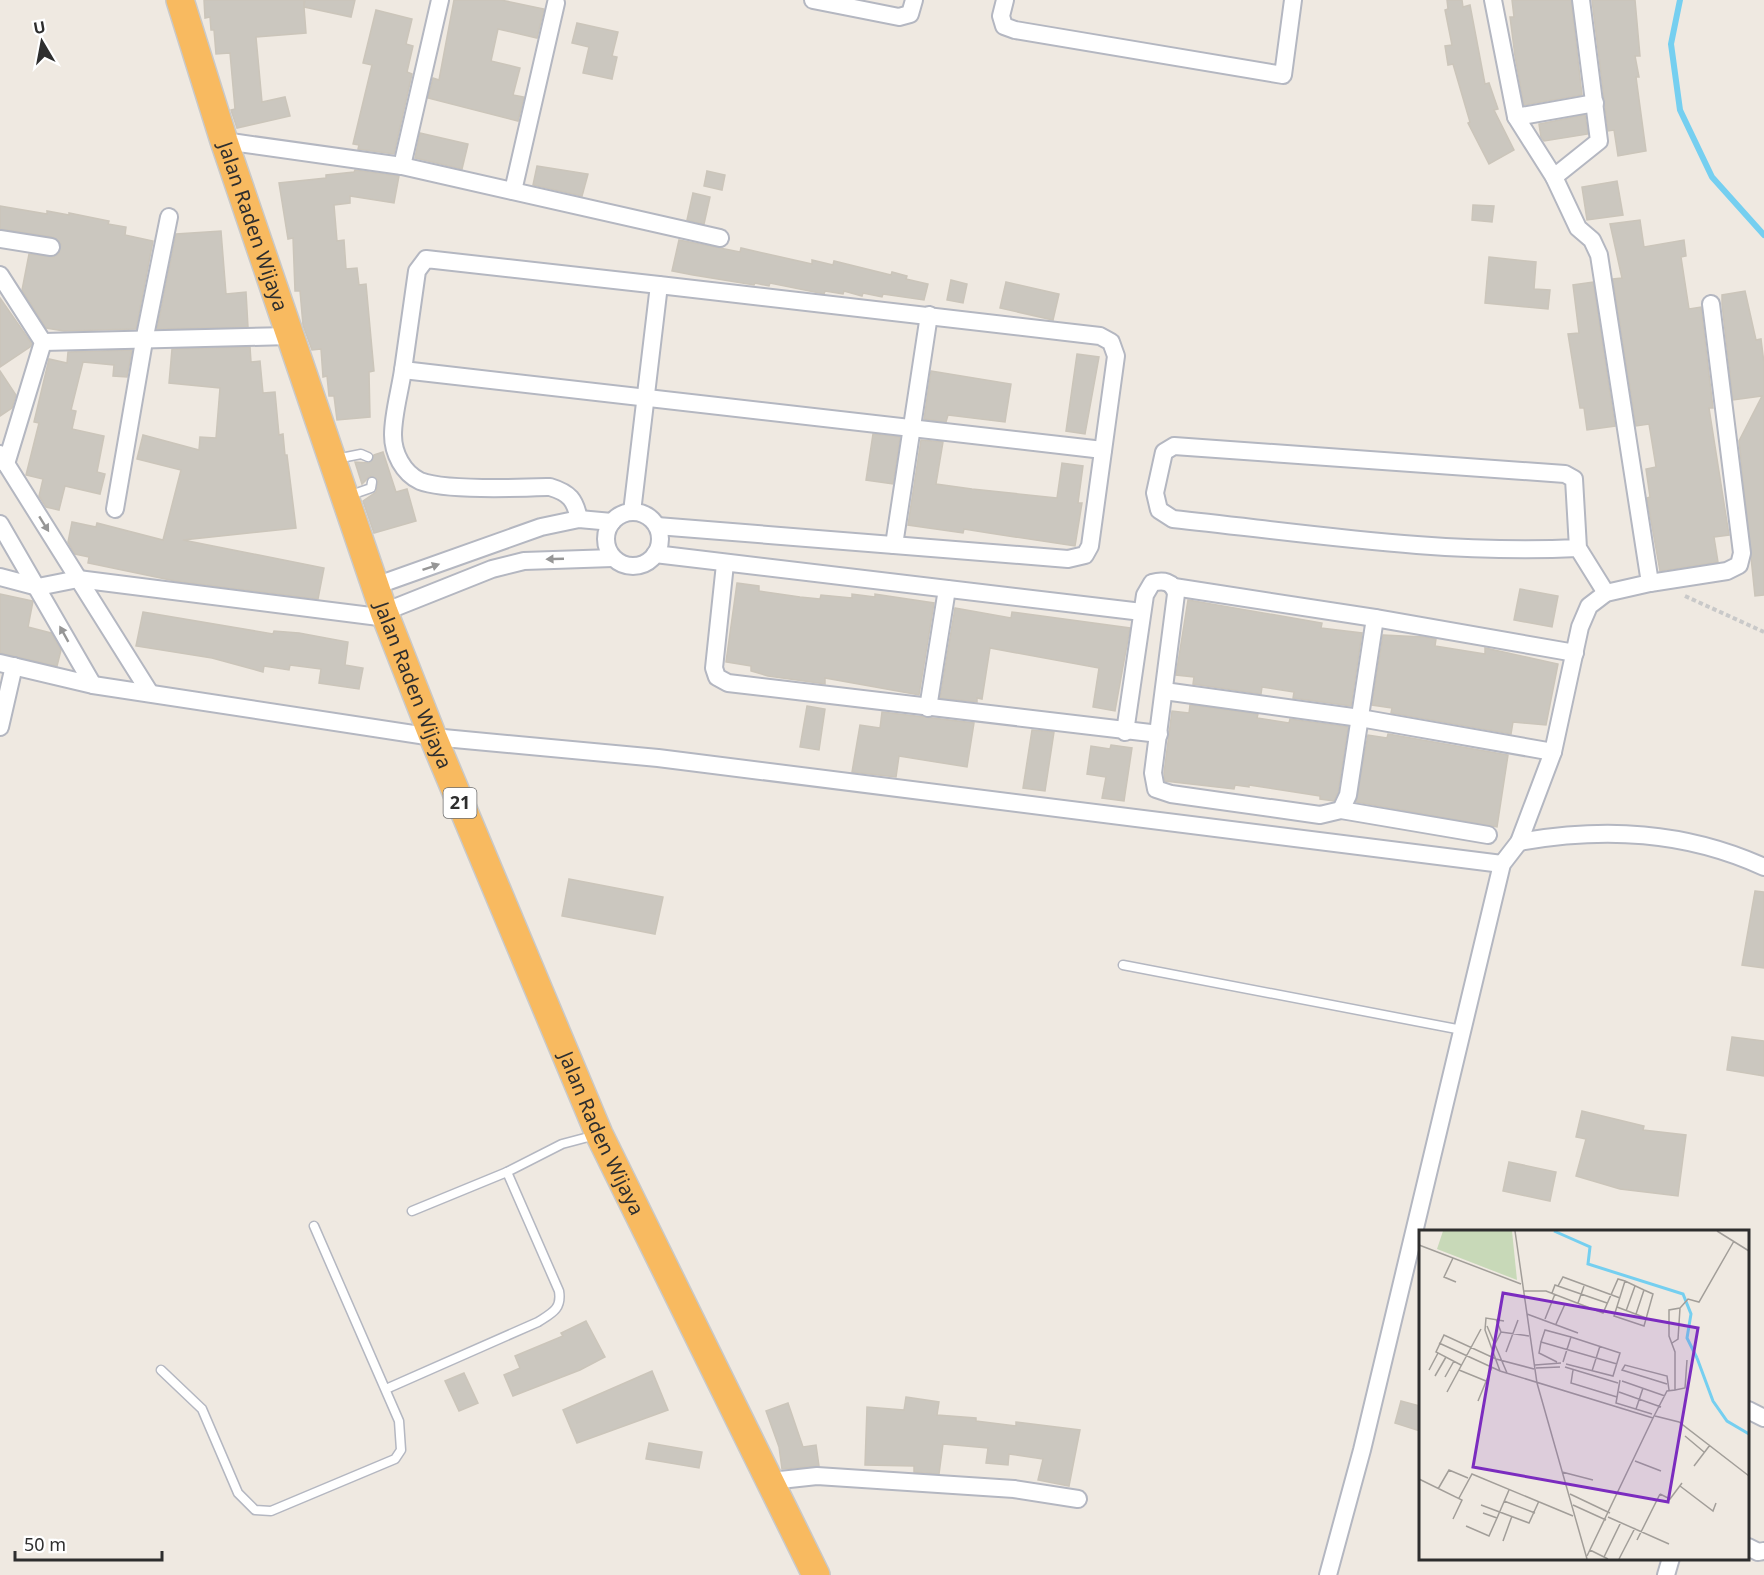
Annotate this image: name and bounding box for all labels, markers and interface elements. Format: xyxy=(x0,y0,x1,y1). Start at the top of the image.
north arrow xyxy=(12,12,72,72)
text: U xyxy=(32,15,47,39)
street label: Jalan Raden Wijaya xyxy=(212,136,295,315)
one-way arrow xyxy=(39,516,50,532)
one-way arrow xyxy=(545,555,564,564)
one-way arrow xyxy=(422,561,440,571)
street label: Jalan Raden Wijaya xyxy=(368,596,459,773)
one-way arrow xyxy=(59,625,69,642)
road number: 21 xyxy=(444,788,476,818)
street label: Jalan Raden Wijaya xyxy=(552,1045,651,1219)
inset map xyxy=(1419,1230,1749,1560)
scale bar xyxy=(15,1524,162,1562)
text: 50 m xyxy=(24,1532,66,1556)

